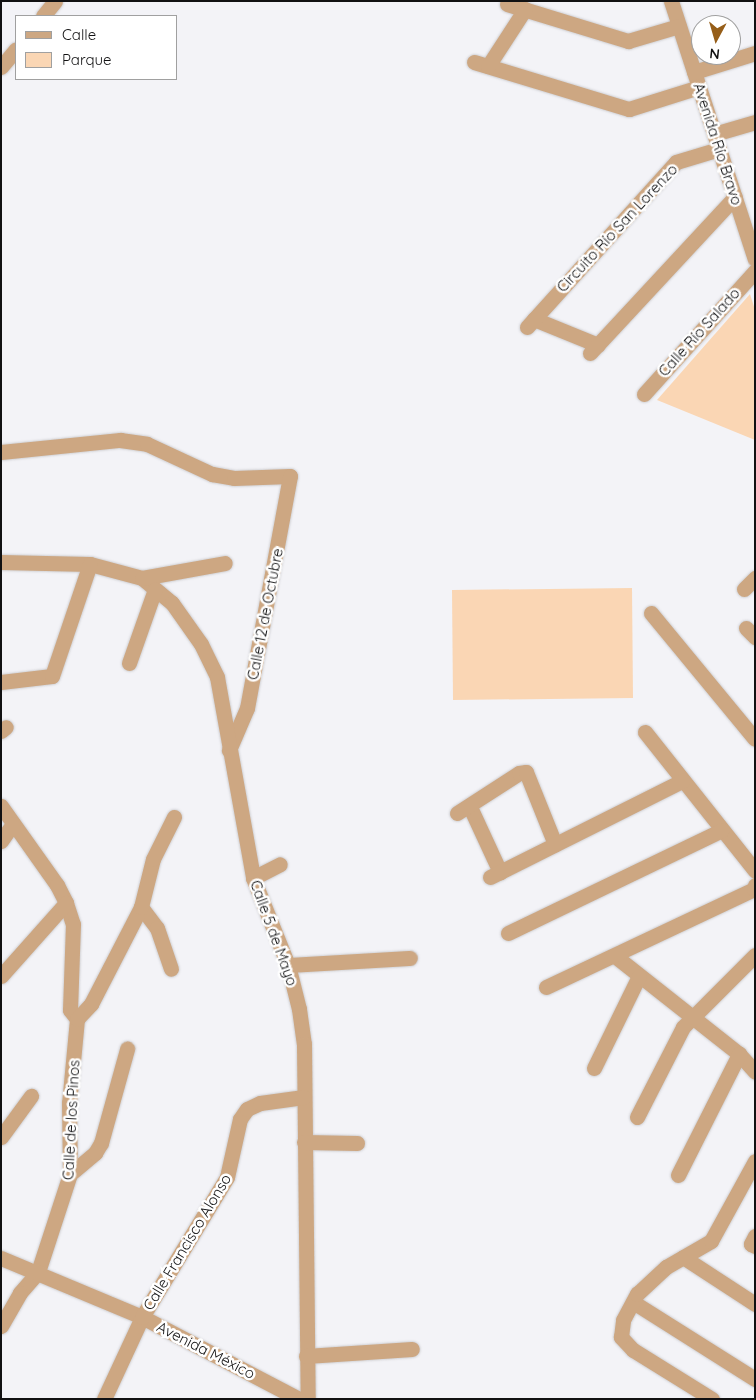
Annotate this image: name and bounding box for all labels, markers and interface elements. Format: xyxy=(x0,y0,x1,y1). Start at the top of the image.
legend xyxy=(15,15,178,80)
north arrow xyxy=(691,15,741,65)
text: Calle xyxy=(62,25,96,44)
text: N xyxy=(708,44,721,63)
text: Parque xyxy=(62,50,112,69)
street label: Avenida Río Bravo xyxy=(690,81,746,207)
street label: Circuito Río San Lorenzo xyxy=(553,160,681,296)
street label: Calle Río Salado xyxy=(655,284,743,380)
street label: Calle 12 de Octubre xyxy=(243,547,287,681)
street label: Calle 5 de Mayo xyxy=(247,878,301,988)
street label: Calle de los Pinos xyxy=(59,1059,83,1181)
street label: Calle Francisco Alonso xyxy=(139,1171,235,1313)
street label: Avenida México xyxy=(154,1318,258,1382)

